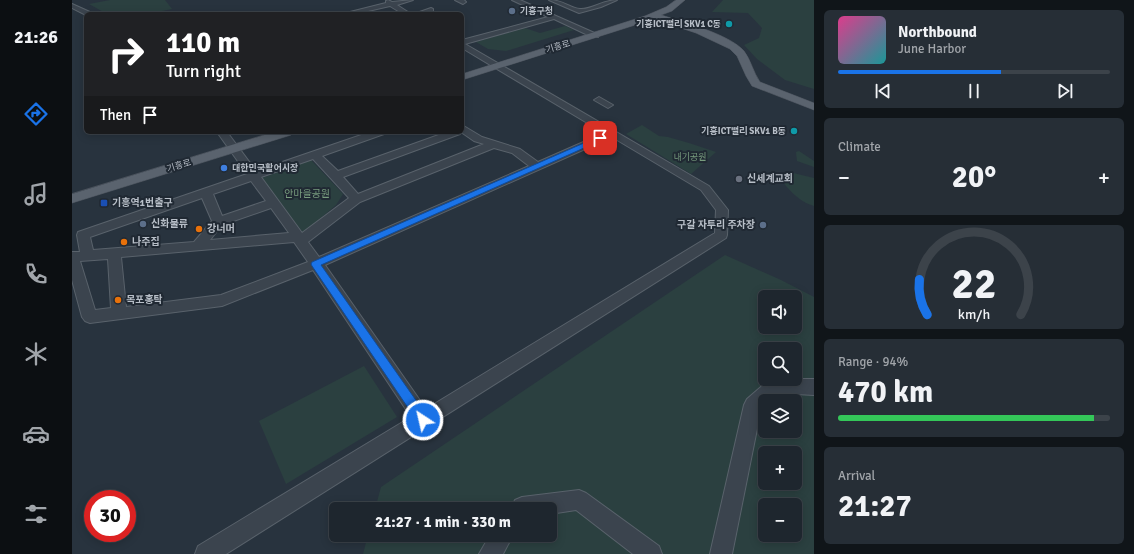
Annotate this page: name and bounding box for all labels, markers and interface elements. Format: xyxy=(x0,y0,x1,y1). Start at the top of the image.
marker: 기흥구청 xyxy=(507,6,517,16)
place label: 기흥구청 xyxy=(520,6,553,17)
place label: 기흥ICT밸리 SKV1 C동 xyxy=(636,19,721,30)
marker: 기흥ICT밸리 SKV1 C동 xyxy=(724,19,734,29)
text: Northbound xyxy=(898,23,977,41)
text: 21:26 xyxy=(14,26,58,48)
text: 110 m xyxy=(166,26,240,60)
icon: right xyxy=(100,28,152,80)
street label: 기흥로 xyxy=(545,38,571,56)
text: June Harbor xyxy=(898,41,966,57)
text: Turn right xyxy=(166,60,241,82)
icon: previous xyxy=(872,80,894,102)
icon: pause xyxy=(963,80,985,102)
icon: next xyxy=(1054,80,1076,102)
icon: directions xyxy=(22,100,50,128)
icon: arrive xyxy=(139,104,161,126)
text: Then xyxy=(100,106,131,124)
pin xyxy=(583,121,617,155)
place label: 기흥ICT밸리 SKV1 B동 xyxy=(701,126,786,137)
marker: 기흥ICT밸리 SKV1 B동 xyxy=(789,126,799,136)
icon: arrive xyxy=(589,127,611,149)
text: Climate xyxy=(838,139,881,155)
park label: 내기공원 xyxy=(673,152,707,163)
street label: 기흥로 xyxy=(166,157,192,175)
text: 20° xyxy=(952,159,996,196)
place label: 대한민국활어시장 xyxy=(232,162,298,174)
marker: 대한민국활어시장 xyxy=(219,163,229,173)
text: − xyxy=(838,164,850,191)
text: + xyxy=(1098,164,1110,191)
place label: 신세계교회 xyxy=(747,173,793,185)
marker: 신세계교회 xyxy=(734,174,744,184)
icon: music xyxy=(22,180,50,208)
park label: 안마을공원 xyxy=(284,188,330,200)
place label: 기흥역1번출구 xyxy=(112,197,173,209)
marker: 기흥역1번출구 xyxy=(99,198,109,208)
place label: 신화물류 xyxy=(151,218,188,230)
marker: 신화물류 xyxy=(138,219,148,229)
place label: 구갈 자투리 주차장 xyxy=(677,219,755,231)
marker: 구갈 자투리 주차장 xyxy=(758,220,768,230)
place label: 강너머 xyxy=(207,223,235,235)
marker: 강너머 xyxy=(194,224,204,234)
place label: 나주집 xyxy=(132,236,160,248)
marker: 나주집 xyxy=(119,237,129,247)
text: 22 xyxy=(952,259,996,310)
icon: phone xyxy=(22,260,50,288)
map controls xyxy=(758,290,802,542)
button: sound xyxy=(758,290,802,334)
place label: 목포홍탁 xyxy=(126,294,163,306)
marker: 목포홍탁 xyxy=(113,295,123,305)
text: km/h xyxy=(958,306,990,323)
icon: climate xyxy=(22,340,50,368)
button: search xyxy=(758,342,802,386)
text: Range · 94% xyxy=(838,354,908,370)
text: 470 km xyxy=(838,374,933,411)
button: layers xyxy=(758,394,802,438)
position arrow xyxy=(402,399,444,441)
icon: car xyxy=(22,420,50,448)
button: + xyxy=(758,446,802,490)
text: Arrival xyxy=(838,468,875,484)
text: 21:27 xyxy=(838,488,912,525)
speed limit sign: 30 xyxy=(84,490,136,542)
button: − xyxy=(758,498,802,542)
icon: filters xyxy=(22,500,50,528)
text: 21:27 · 1 min · 330 m xyxy=(375,513,511,531)

